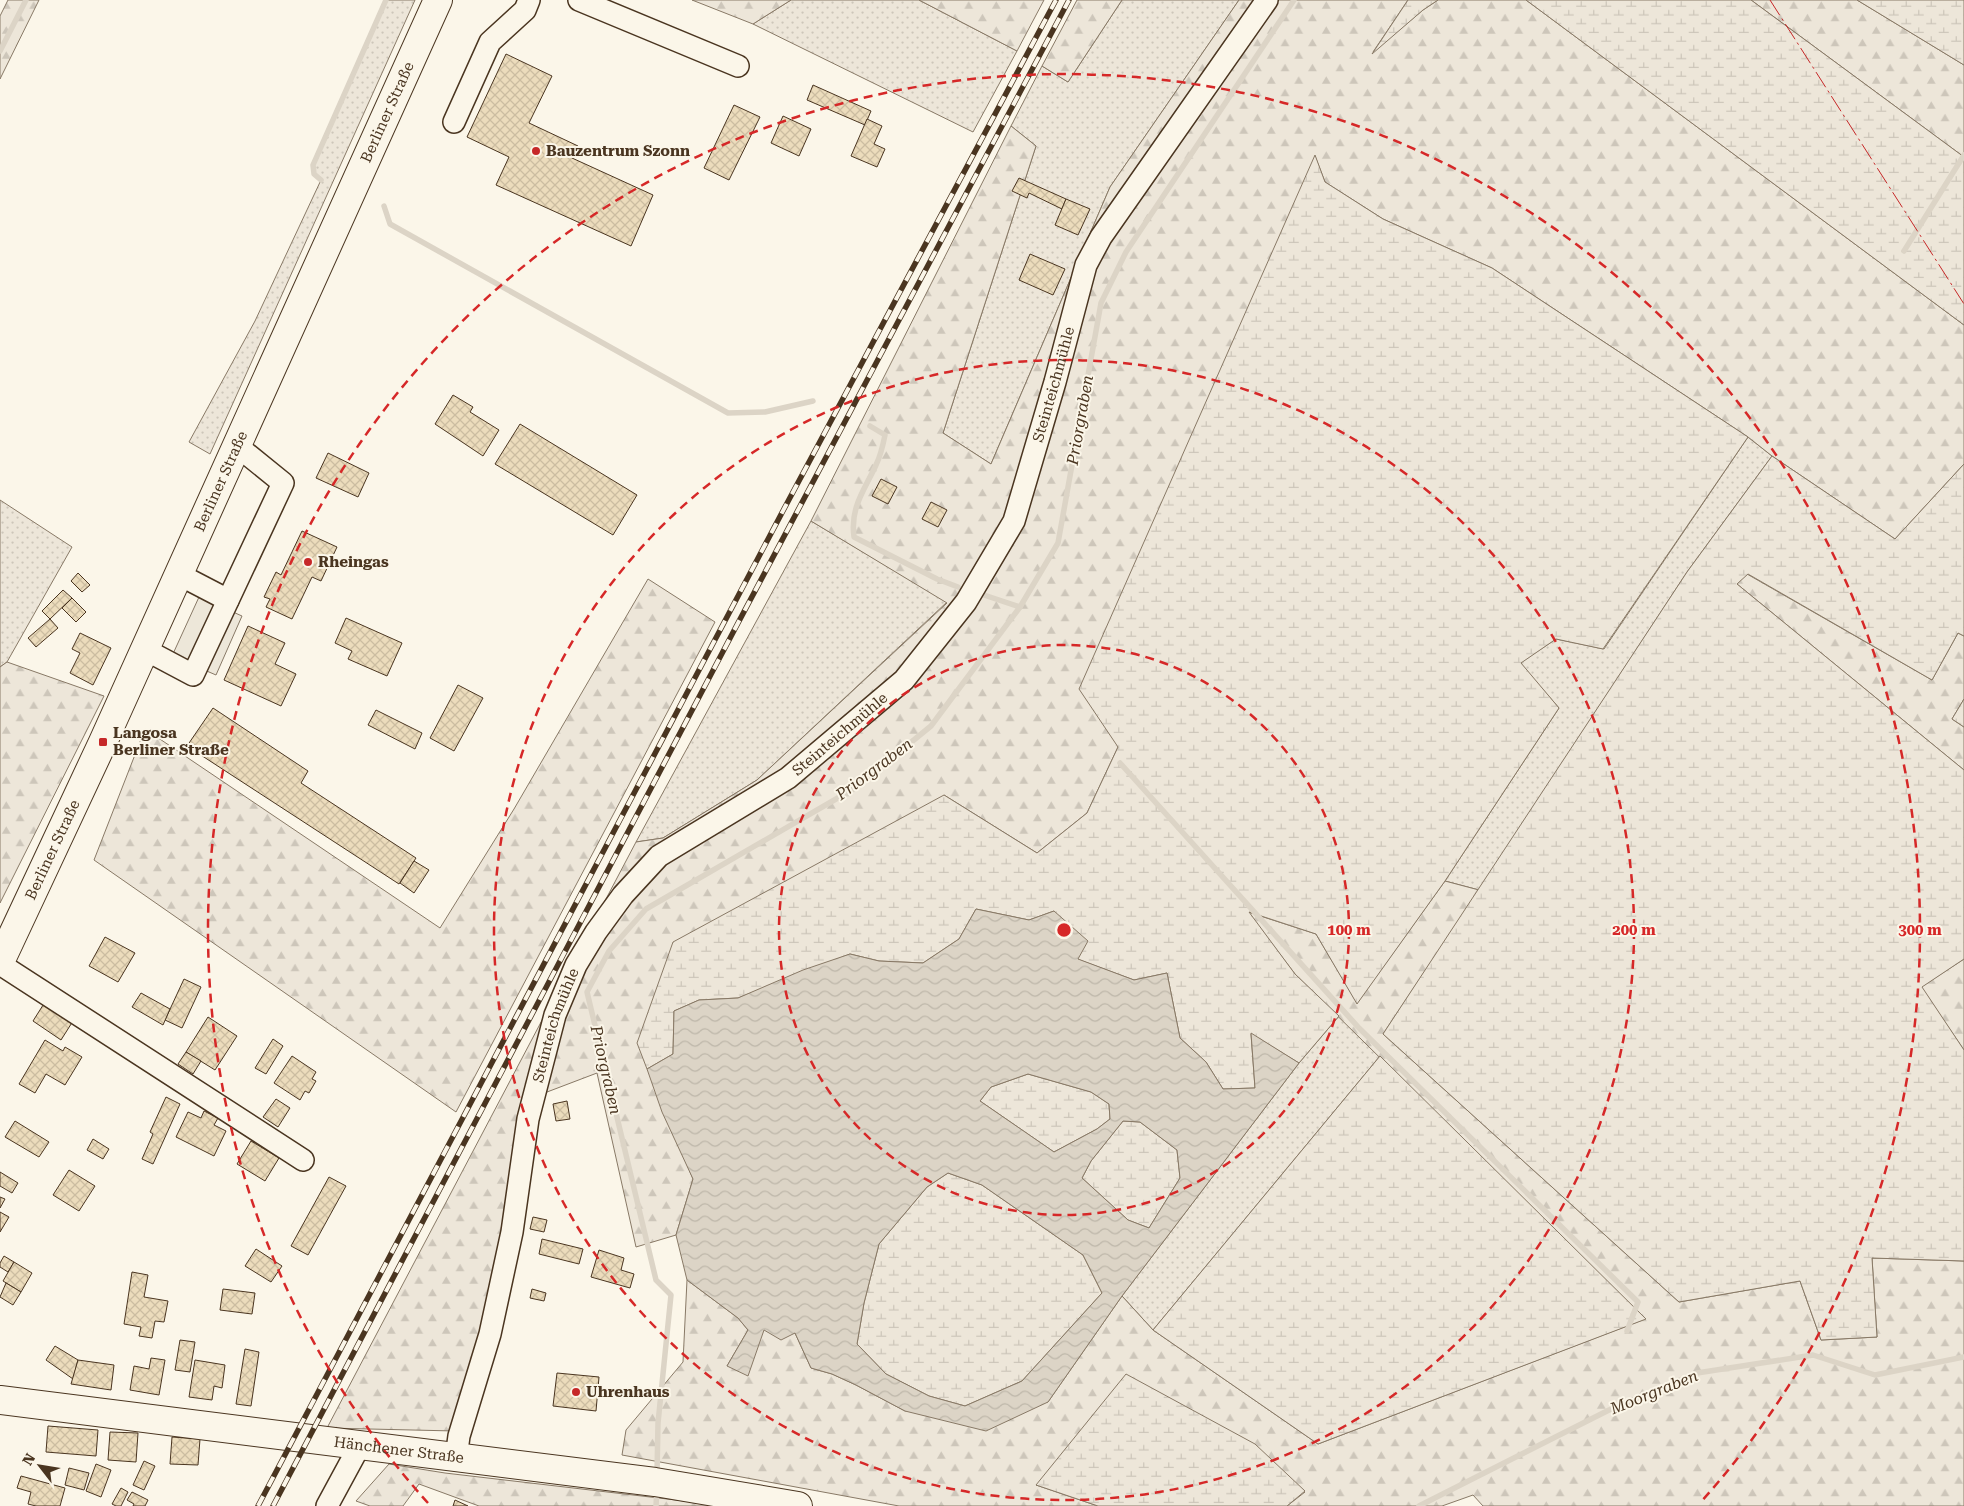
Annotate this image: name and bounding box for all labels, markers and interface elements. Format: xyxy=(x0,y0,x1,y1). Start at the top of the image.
street label: Berliner Straße xyxy=(357,59,418,165)
place label: Bauzentrum Szonn xyxy=(546,142,690,160)
marker: Bauzentrum Szonn xyxy=(530,145,542,157)
street label: Steinteichmühle xyxy=(1029,325,1078,444)
water label: Priorgraben xyxy=(1063,374,1097,467)
street label: Berliner Straße xyxy=(190,428,251,534)
place label: Rheingas xyxy=(318,553,389,571)
marker: Rheingas xyxy=(302,556,314,568)
street label: Steinteichmühle xyxy=(788,689,891,780)
place label: Langosa Berliner Straße xyxy=(113,724,229,759)
water label: Priorgraben xyxy=(831,734,916,804)
marker: Langosa Berliner Straße xyxy=(97,736,109,748)
street label: Berliner Straße xyxy=(21,797,84,903)
centre of rings xyxy=(1055,921,1073,939)
text: 100 m xyxy=(1327,921,1371,939)
text: 200 m xyxy=(1612,921,1656,939)
text: 300 m xyxy=(1898,921,1942,939)
street label: Steinteichmühle xyxy=(529,965,583,1084)
water label: Priorgraben xyxy=(586,1023,625,1116)
water label: Moorgraben xyxy=(1606,1366,1701,1419)
place label: Uhrenhaus xyxy=(586,1383,670,1401)
marker: Uhrenhaus xyxy=(570,1386,582,1398)
street label: Hänchener Straße xyxy=(333,1433,465,1467)
north arrow xyxy=(15,1441,65,1491)
text: N xyxy=(19,1450,39,1468)

